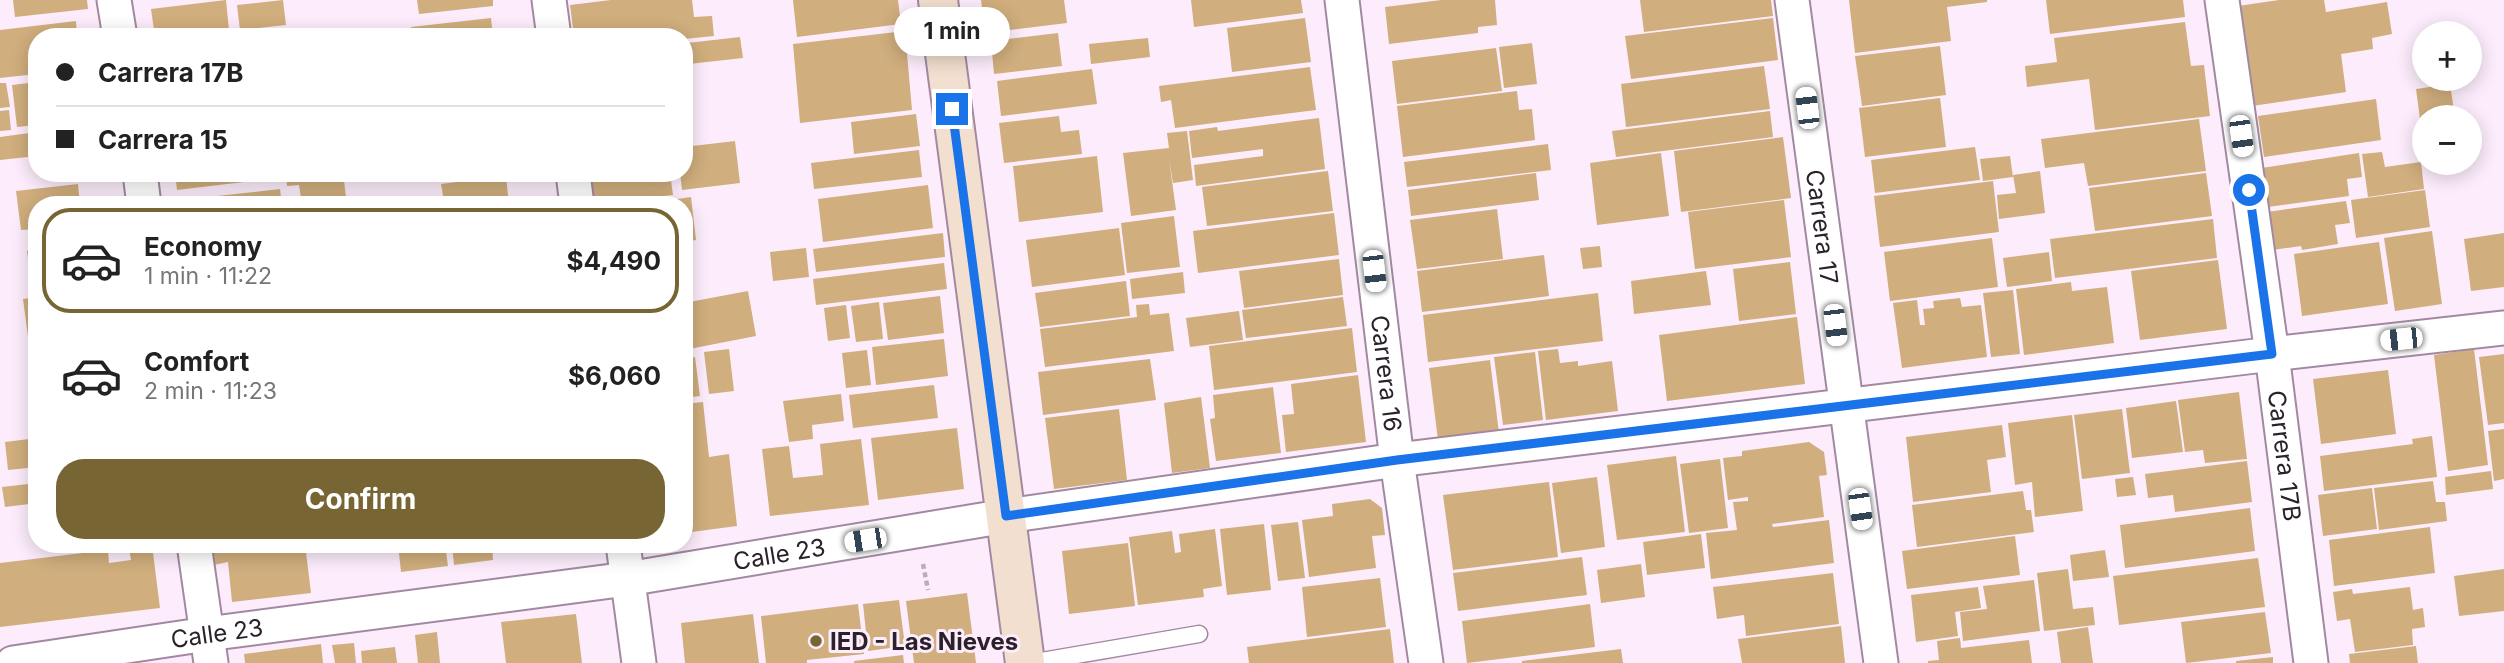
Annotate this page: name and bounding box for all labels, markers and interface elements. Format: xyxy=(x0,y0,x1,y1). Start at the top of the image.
callout: 1 min xyxy=(894,7,1010,56)
text: 1 min xyxy=(924,17,980,45)
map controls xyxy=(2412,21,2482,175)
button: + xyxy=(2412,21,2482,91)
text: Carrera 17B xyxy=(98,57,244,88)
car xyxy=(1795,86,1820,130)
route end xyxy=(936,93,968,125)
button: − xyxy=(2412,105,2482,175)
car xyxy=(2228,114,2255,158)
text: Carrera 15 xyxy=(98,124,228,155)
street label: Carrera 17 xyxy=(1800,168,1845,286)
route start xyxy=(2233,174,2265,206)
icon: car xyxy=(60,229,123,292)
text: Economy xyxy=(144,231,262,262)
text: $4,490 xyxy=(567,245,661,276)
car xyxy=(1362,249,1387,293)
text: 1 min · 11:22 xyxy=(144,262,272,290)
car xyxy=(1823,303,1848,347)
street label: Carrera 16 xyxy=(1365,314,1408,433)
car xyxy=(2380,326,2423,352)
icon: car xyxy=(60,344,123,407)
text: Comfort xyxy=(144,346,249,377)
text: $6,060 xyxy=(568,360,661,391)
text: 2 min · 11:23 xyxy=(144,377,277,405)
street label: Carrera 17B xyxy=(2262,389,2307,523)
button: Confirm xyxy=(56,459,665,539)
car xyxy=(1847,487,1874,531)
car xyxy=(843,526,888,554)
street label: Calle 23 xyxy=(731,532,827,576)
street label: Calle 23 xyxy=(169,612,265,654)
place label: IED - Las Nieves xyxy=(830,627,1018,656)
marker: IED - Las Nieves xyxy=(808,633,824,649)

